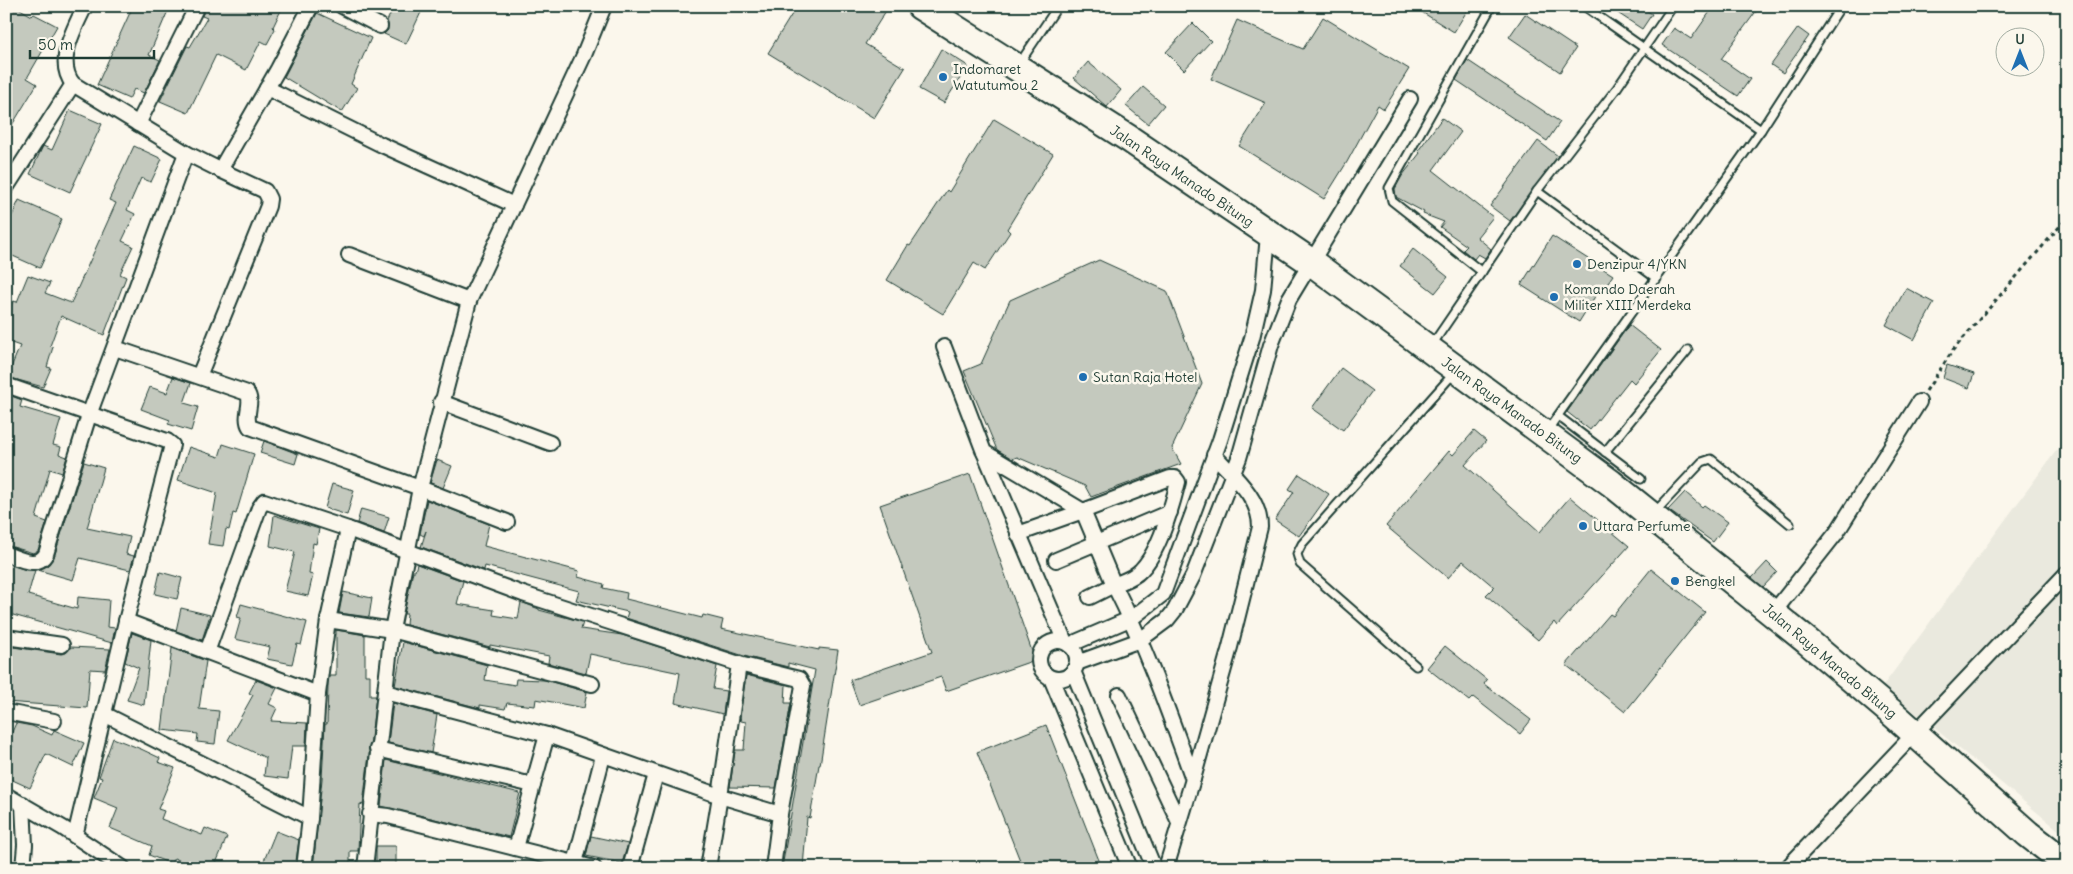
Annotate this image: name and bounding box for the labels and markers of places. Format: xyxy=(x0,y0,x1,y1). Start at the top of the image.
place label: Indomaret Watutumou 2 xyxy=(953,60,1039,94)
marker: Indomaret Watutumou 2 xyxy=(937,71,949,83)
place label: Denzipur 4/YKN xyxy=(1587,255,1687,273)
marker: Denzipur 4/YKN xyxy=(1571,258,1583,270)
place label: Komando Daerah Militer XIII Merdeka xyxy=(1564,280,1691,314)
marker: Komando Daerah Militer XIII Merdeka xyxy=(1548,291,1560,303)
place label: Sutan Raja Hotel xyxy=(1093,368,1197,386)
marker: Sutan Raja Hotel xyxy=(1077,371,1089,383)
place label: Uttara Perfume xyxy=(1593,517,1691,535)
marker: Uttara Perfume xyxy=(1577,520,1589,532)
place label: Bengkel xyxy=(1685,572,1735,590)
marker: Bengkel xyxy=(1669,575,1681,587)

